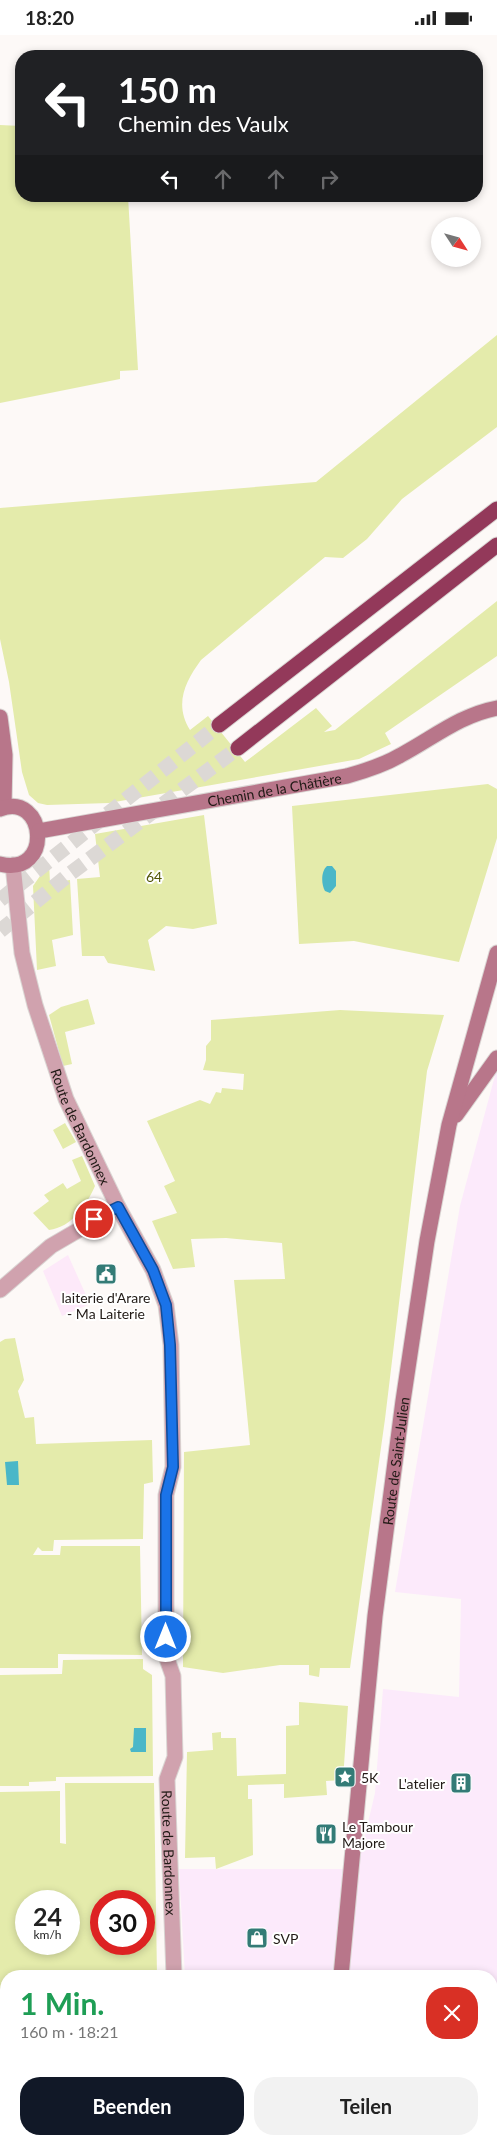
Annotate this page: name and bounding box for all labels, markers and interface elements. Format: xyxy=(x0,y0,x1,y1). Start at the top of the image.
text: 18:20 xyxy=(25,6,74,29)
text: 150 m xyxy=(118,68,217,110)
icon: left xyxy=(35,70,100,135)
text: Chemin des Vaulx xyxy=(118,110,289,137)
icon: left xyxy=(156,165,184,193)
icon: ahead xyxy=(209,165,237,193)
icon: ahead xyxy=(262,165,290,193)
icon: right xyxy=(315,165,343,193)
north arrow xyxy=(431,217,481,267)
map controls xyxy=(431,217,481,267)
street label: Chemin de la Châtière xyxy=(206,769,343,809)
park label: 64 xyxy=(146,868,162,885)
street label: Route de Bardonnex xyxy=(48,1066,114,1187)
pin xyxy=(73,1198,115,1240)
icon: arrive xyxy=(80,1205,108,1233)
public building icon: laiterie d'Arare - Ma Laiterie xyxy=(94,1262,118,1286)
place label: laiterie d'Arare - Ma Laiterie xyxy=(62,1289,150,1322)
street label: Route de Saint-Julien xyxy=(378,1395,412,1526)
position arrow xyxy=(139,1610,191,1662)
place icon: 5K xyxy=(333,1765,357,1789)
place label: 5K xyxy=(361,1769,379,1786)
building icon: L'atelier xyxy=(449,1771,473,1795)
place label: L'atelier xyxy=(398,1775,445,1792)
street label: Route de Bardonnex xyxy=(159,1790,180,1916)
place label: Le Tambour Majore xyxy=(342,1818,413,1851)
restaurant icon: Le Tambour Majore xyxy=(314,1822,338,1846)
speed limit sign: 30 xyxy=(90,1890,155,1955)
text: 24 xyxy=(33,1901,62,1931)
shop icon: SVP xyxy=(245,1926,269,1950)
text: km/h xyxy=(33,1927,62,1942)
place label: SVP xyxy=(273,1930,298,1947)
text: 1 Min. xyxy=(20,1985,105,2021)
button: close xyxy=(426,1987,478,2039)
text: 160 m · 18:21 xyxy=(20,2022,119,2041)
button: Beenden xyxy=(20,2077,244,2135)
button: Teilen xyxy=(254,2077,478,2135)

